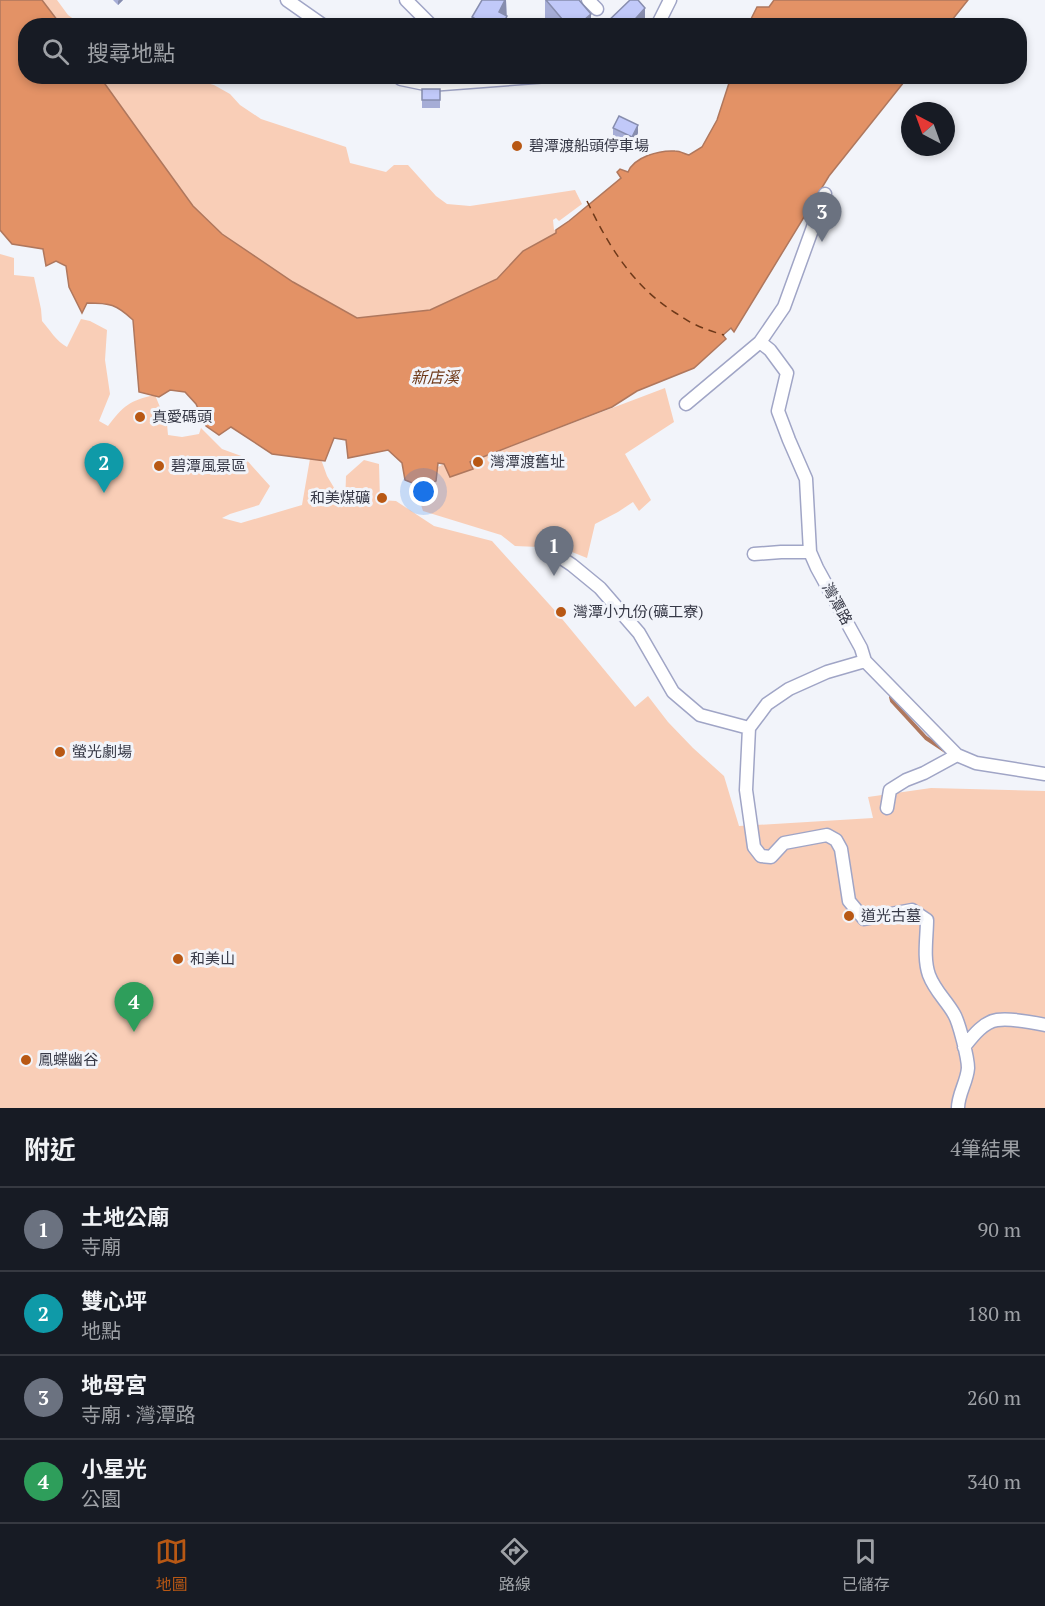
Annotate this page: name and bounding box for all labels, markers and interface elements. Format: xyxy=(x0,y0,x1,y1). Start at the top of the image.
search box xyxy=(18,18,1027,84)
icon: search xyxy=(39,35,72,68)
text: 搜尋地點 xyxy=(87,38,175,67)
north arrow xyxy=(901,102,955,156)
place label: 碧潭渡船頭停車場 xyxy=(529,135,649,155)
marker: 碧潭渡船頭停車場 xyxy=(510,139,524,153)
pin: 3 xyxy=(802,192,842,242)
water label: 新店溪 xyxy=(411,366,461,388)
place label: 真愛碼頭 xyxy=(152,406,212,426)
marker: 真愛碼頭 xyxy=(133,410,147,424)
pin: 2 xyxy=(84,444,124,493)
place label: 灣潭渡舊址 xyxy=(490,451,565,471)
place label: 碧潭風景區 xyxy=(171,455,246,475)
marker: 灣潭渡舊址 xyxy=(471,455,485,469)
marker: 碧潭風景區 xyxy=(152,459,166,473)
your location xyxy=(409,477,438,506)
place label: 和美煤礦 xyxy=(310,487,370,507)
marker: 和美煤礦 xyxy=(375,491,389,505)
pin: 1 xyxy=(534,526,574,576)
street label: 灣潭路 xyxy=(818,579,858,628)
place label: 灣潭小九份(礦工寮) xyxy=(573,601,703,621)
marker: 灣潭小九份(礦工寮) xyxy=(554,605,568,619)
place label: 螢光劇場 xyxy=(72,741,132,761)
marker: 螢光劇場 xyxy=(53,745,67,759)
place label: 道光古墓 xyxy=(861,905,921,925)
marker: 道光古墓 xyxy=(842,909,856,923)
place label: 和美山 xyxy=(190,948,235,968)
marker: 和美山 xyxy=(171,952,185,966)
pin: 4 xyxy=(114,982,154,1032)
place label: 鳳蝶幽谷 xyxy=(38,1049,98,1069)
marker: 鳳蝶幽谷 xyxy=(19,1053,33,1067)
text: 附近 xyxy=(24,1132,76,1166)
text: 4筆結果 xyxy=(950,1135,1021,1162)
text: 土地公廟 xyxy=(81,1202,169,1231)
text: 1 xyxy=(38,1216,49,1243)
text: 90 m xyxy=(978,1216,1021,1243)
text: 寺廟 xyxy=(81,1233,121,1260)
text: 雙心坪 xyxy=(81,1286,147,1315)
text: 2 xyxy=(38,1300,49,1327)
text: 180 m xyxy=(967,1300,1021,1327)
text: 地點 xyxy=(81,1317,121,1344)
text: 地母宮 xyxy=(81,1370,147,1399)
text: 3 xyxy=(38,1384,49,1411)
text: 260 m xyxy=(967,1384,1021,1411)
text: 寺廟 · 灣潭路 xyxy=(81,1401,196,1428)
text: 小星光 xyxy=(81,1454,147,1483)
text: 4 xyxy=(38,1468,49,1495)
text: 340 m xyxy=(967,1468,1021,1495)
text: 公園 xyxy=(81,1485,121,1512)
tab: 地圖 xyxy=(155,1535,188,1595)
tab: 路線 xyxy=(498,1535,531,1595)
tab: 已儲存 xyxy=(842,1535,890,1595)

